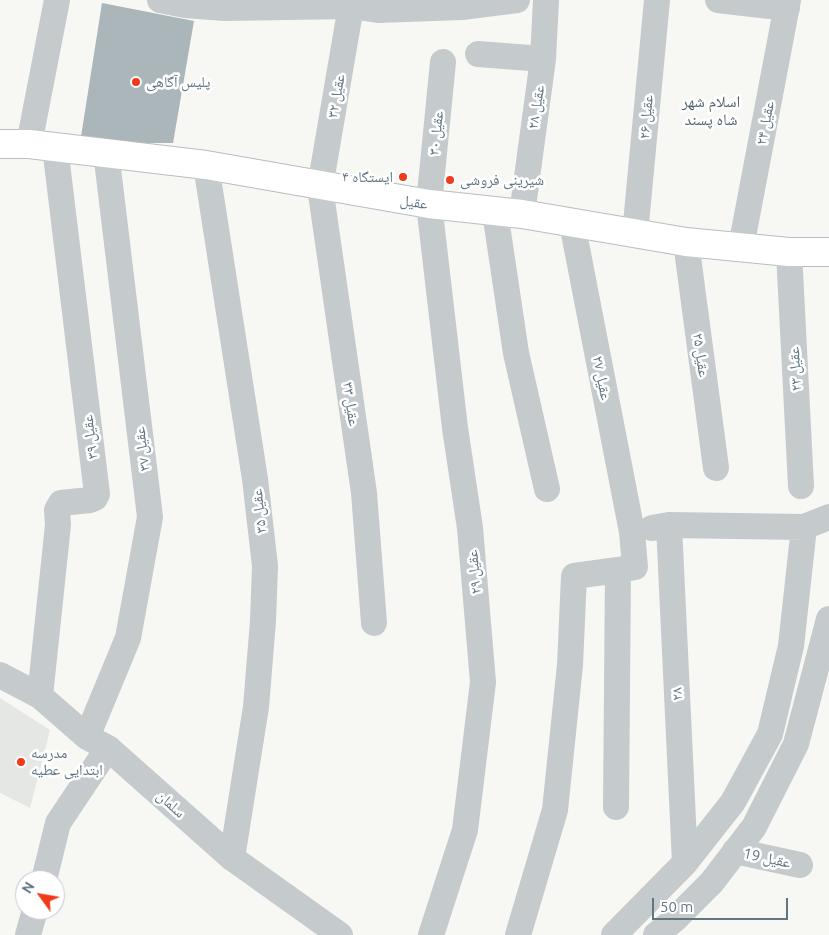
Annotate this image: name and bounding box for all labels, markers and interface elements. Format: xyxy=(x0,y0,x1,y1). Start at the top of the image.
place label: پلیس آگاهی xyxy=(146,73,210,91)
street label: عقیل ۳۲ xyxy=(323,73,349,119)
marker: پلیس آگاهی xyxy=(130,76,142,88)
street label: ۲۸ عقیل xyxy=(524,84,548,130)
district label: اسلام شهر شاه پسند xyxy=(682,92,740,130)
street label: عقیل ۲۶ xyxy=(635,94,657,140)
street label: عقیل ۲۴ xyxy=(752,99,778,147)
street label: عقیل ۳۰ xyxy=(425,110,447,156)
place label: ایستگاه ۴ xyxy=(342,168,393,186)
marker: ایستگاه ۴ xyxy=(397,171,409,183)
place label: شیرینی فروشی xyxy=(460,171,544,189)
marker: شیرینی فروشی xyxy=(444,174,456,186)
street label: عقیل xyxy=(399,191,429,213)
street label: عقیل ۲۵ xyxy=(689,332,713,378)
street label: عقیل ۲۳ xyxy=(785,346,805,392)
street label: عقیل ۲۷ xyxy=(589,354,615,402)
street label: عقیل ۳۳ xyxy=(339,381,363,427)
street label: عقیل ۳۹ xyxy=(78,414,102,460)
street label: عقیل ۳۷ xyxy=(130,426,154,472)
street label: عقیل ۳۵ xyxy=(248,488,270,534)
street label: عقیل ۲۹ xyxy=(463,549,485,595)
street label: ۲۸ xyxy=(668,687,686,701)
place label: مدرسه ابتدایی عطیه xyxy=(31,744,103,779)
marker: مدرسه ابتدایی عطیه xyxy=(15,756,27,768)
street label: سلمان xyxy=(153,786,189,822)
street label: عقیل 19 xyxy=(742,844,792,872)
north arrow xyxy=(15,870,65,920)
text: N xyxy=(19,879,38,896)
scale bar xyxy=(654,888,790,920)
text: 50 m xyxy=(660,898,693,915)

